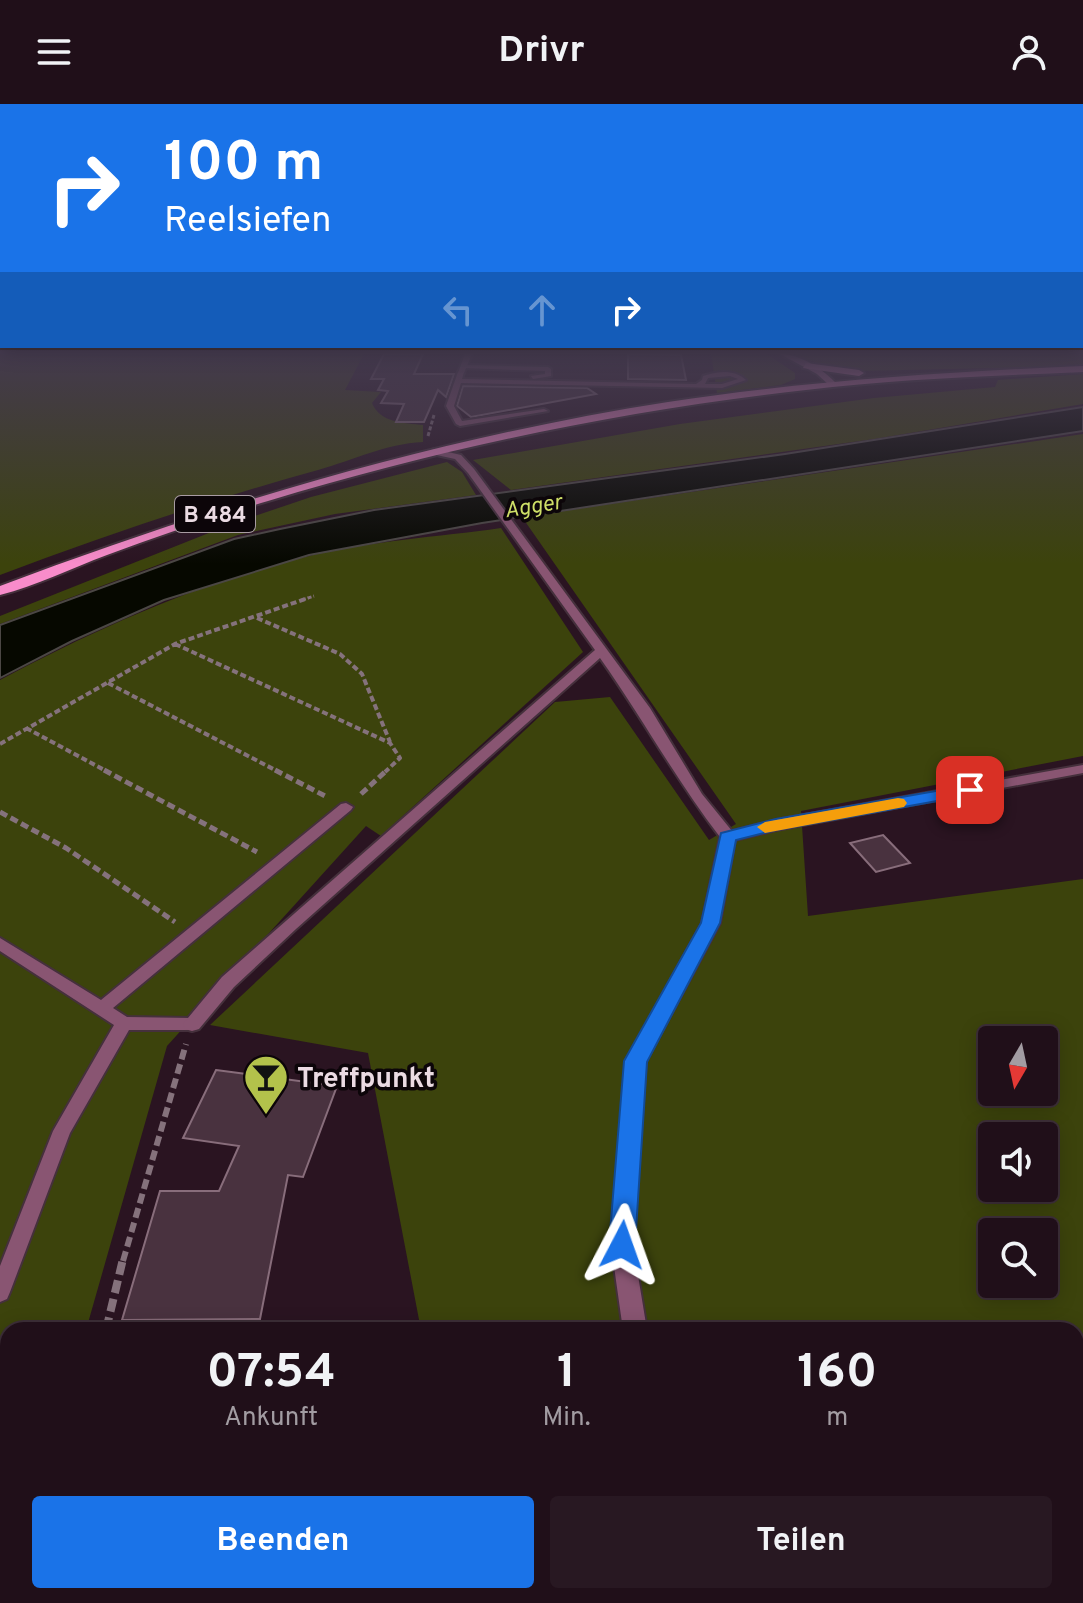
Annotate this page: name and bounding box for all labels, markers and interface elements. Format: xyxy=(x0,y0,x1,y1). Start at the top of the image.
text: Drivr xyxy=(499,29,584,75)
icon: menu xyxy=(32,30,76,74)
icon: person xyxy=(1007,30,1051,74)
text: 100 m xyxy=(164,130,323,200)
icon: right xyxy=(32,136,136,240)
text: Reelsiefen xyxy=(164,199,332,245)
icon: left xyxy=(436,288,480,332)
icon: ahead xyxy=(520,288,564,332)
icon: right xyxy=(604,288,648,332)
water label: Agger xyxy=(503,489,566,525)
road number: B 484 xyxy=(175,496,255,532)
pin xyxy=(936,756,1004,824)
icon: arrive xyxy=(948,768,992,812)
north arrow xyxy=(978,1026,1058,1106)
map controls xyxy=(978,1026,1058,1298)
bar icon: Treffpunkt xyxy=(242,1053,290,1116)
place label: Treffpunkt xyxy=(297,1062,435,1098)
button: sound xyxy=(978,1122,1058,1202)
position arrow xyxy=(580,1203,664,1287)
button: search xyxy=(978,1218,1058,1298)
text: 07:54 xyxy=(207,1344,336,1404)
text: 1 xyxy=(557,1344,576,1404)
text: 160 xyxy=(797,1344,877,1404)
text: Ankunft xyxy=(224,1402,318,1435)
text: Min. xyxy=(542,1402,591,1435)
text: m xyxy=(826,1402,848,1435)
button: Beenden xyxy=(32,1496,534,1588)
button: Teilen xyxy=(550,1496,1052,1588)

